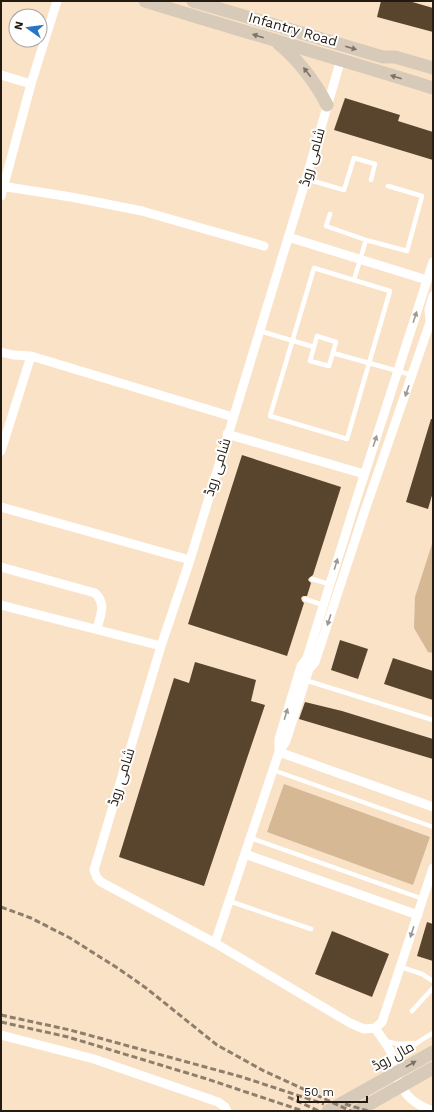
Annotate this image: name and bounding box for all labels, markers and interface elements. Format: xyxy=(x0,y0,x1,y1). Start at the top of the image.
north arrow xyxy=(8,8,48,48)
street label: Infantry Road xyxy=(247,9,339,49)
text: N xyxy=(11,20,26,31)
one-way arrow xyxy=(251,33,263,39)
one-way arrow xyxy=(346,45,358,51)
one-way arrow xyxy=(302,67,311,78)
one-way arrow xyxy=(389,74,401,80)
street label: شامی روڈ xyxy=(296,126,328,188)
one-way arrow xyxy=(412,311,418,323)
one-way arrow xyxy=(404,386,410,398)
one-way arrow xyxy=(372,434,378,446)
street label: شامی روڈ xyxy=(201,436,233,498)
one-way arrow xyxy=(333,558,339,570)
one-way arrow xyxy=(326,615,332,627)
one-way arrow xyxy=(283,708,289,720)
street label: شامی روڈ xyxy=(105,746,137,808)
one-way arrow xyxy=(409,926,415,938)
street label: مال روڈ xyxy=(369,1038,417,1075)
one-way arrow xyxy=(405,1061,416,1068)
scale bar xyxy=(298,1078,367,1104)
text: 50 m xyxy=(304,1085,334,1099)

